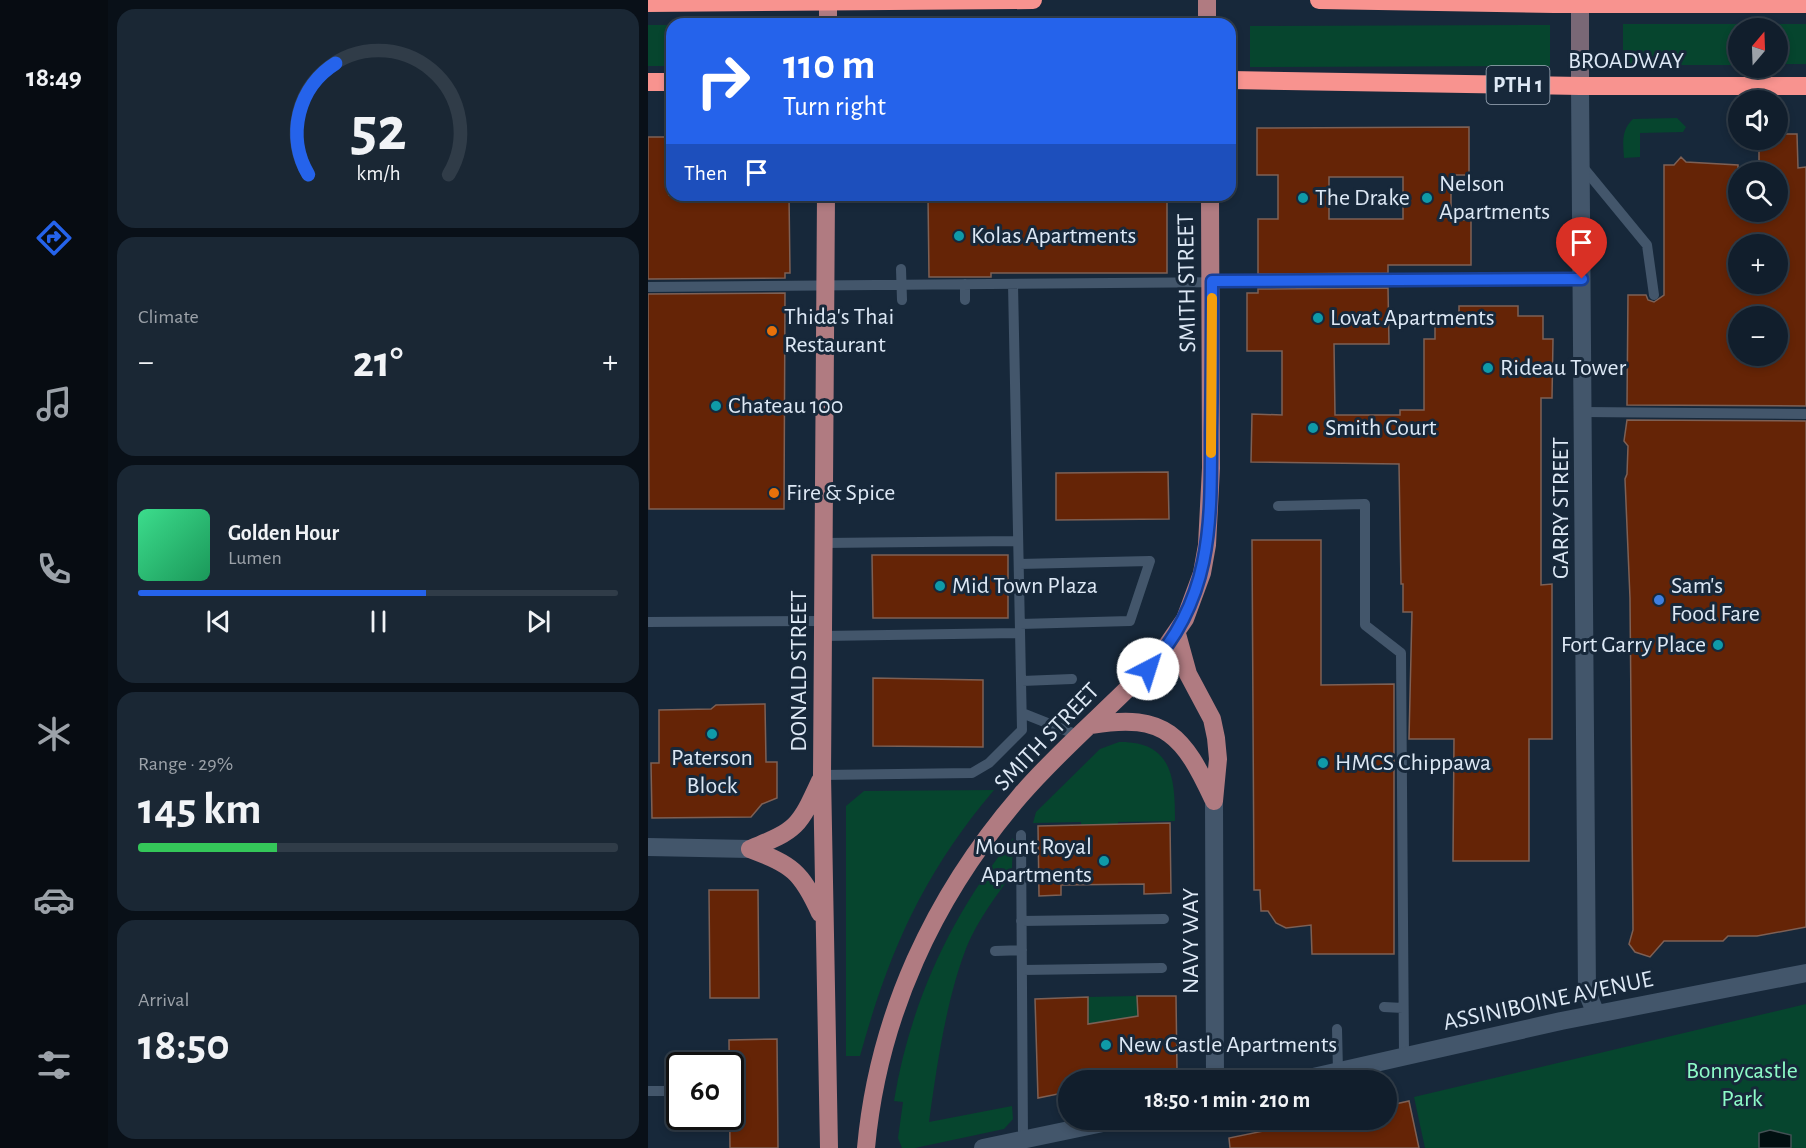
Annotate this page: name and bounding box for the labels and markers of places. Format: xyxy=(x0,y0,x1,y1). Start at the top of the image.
place label: Nelson Apartments xyxy=(1439,172,1550,224)
place label: The Drake xyxy=(1315,186,1410,210)
marker: The Drake xyxy=(1296,191,1310,205)
marker: Nelson Apartments xyxy=(1420,191,1434,205)
pin xyxy=(1556,217,1607,279)
place label: Kolas Apartments xyxy=(971,224,1136,248)
marker: Kolas Apartments xyxy=(952,229,966,243)
place label: Thida's Thai Restaurant xyxy=(784,305,894,357)
place label: Lovat Apartments xyxy=(1330,306,1495,330)
marker: Lovat Apartments xyxy=(1311,311,1325,325)
marker: Thida's Thai Restaurant xyxy=(765,324,779,338)
place label: Rideau Tower xyxy=(1500,356,1626,380)
marker: Rideau Tower xyxy=(1481,361,1495,375)
place label: Chateau 100 xyxy=(728,394,843,418)
marker: Chateau 100 xyxy=(709,399,723,413)
place label: Smith Court xyxy=(1325,416,1437,440)
marker: Smith Court xyxy=(1306,421,1320,435)
place label: Fire & Spice xyxy=(786,481,895,505)
marker: Fire & Spice xyxy=(767,486,781,500)
place label: Mid Town Plaza xyxy=(952,574,1098,598)
place label: Sam's Food Fare xyxy=(1671,574,1760,626)
marker: Mid Town Plaza xyxy=(933,579,947,593)
marker: Sam's Food Fare xyxy=(1652,593,1666,607)
place label: Fort Garry Place xyxy=(1561,633,1706,657)
marker: Fort Garry Place xyxy=(1711,638,1725,652)
marker: Paterson Block xyxy=(705,727,719,741)
place label: Paterson Block xyxy=(671,746,753,798)
place label: HMCS Chippawa xyxy=(1335,751,1491,775)
marker: HMCS Chippawa xyxy=(1316,756,1330,770)
place label: Mount Royal Apartments xyxy=(975,835,1092,887)
marker: Mount Royal Apartments xyxy=(1097,854,1111,868)
place label: New Castle Apartments xyxy=(1118,1033,1337,1057)
marker: New Castle Apartments xyxy=(1099,1038,1113,1052)

